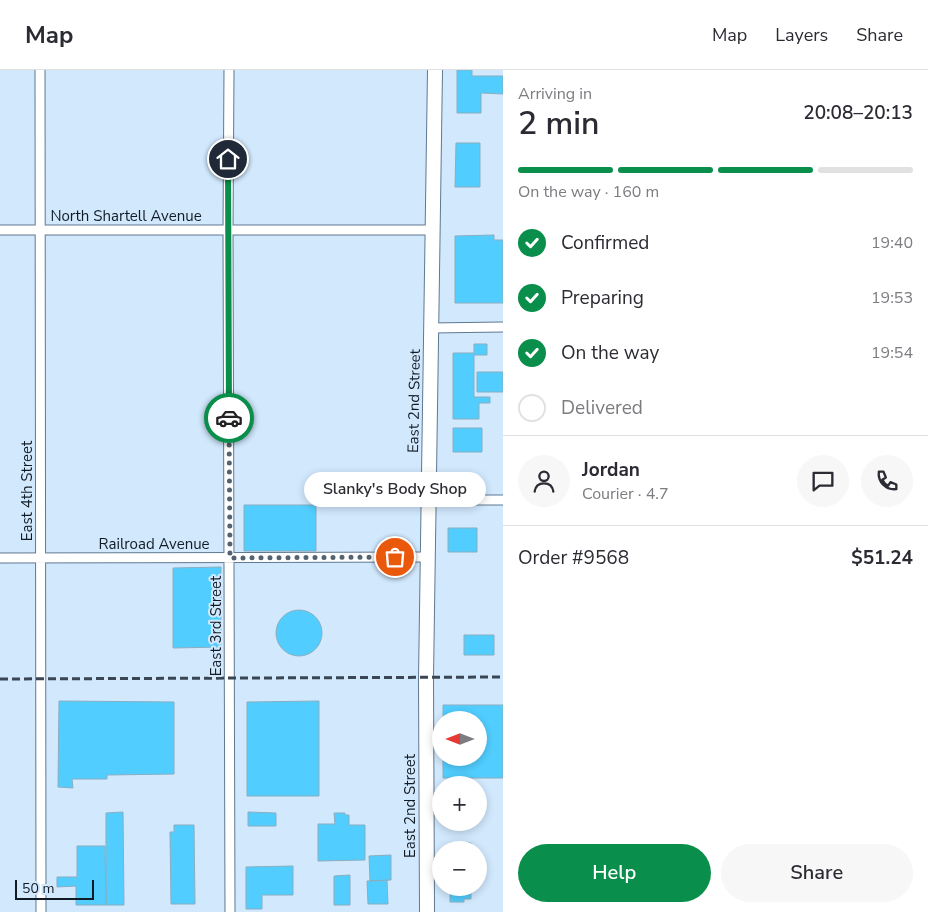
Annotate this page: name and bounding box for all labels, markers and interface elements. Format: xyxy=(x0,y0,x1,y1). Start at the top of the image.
text: Map xyxy=(25,19,73,51)
text: Map xyxy=(712,23,747,47)
text: Layers xyxy=(775,23,828,47)
text: Share xyxy=(856,23,903,47)
text: Arriving in xyxy=(518,83,592,105)
text: 20:08–20:13 xyxy=(803,100,913,126)
text: 2 min xyxy=(518,102,600,145)
pin xyxy=(207,138,249,180)
icon: home xyxy=(214,145,242,173)
text: On the way · 160 m xyxy=(518,181,659,203)
street label: North Shartell Avenue xyxy=(50,206,202,226)
icon: check xyxy=(518,229,546,257)
text: Confirmed xyxy=(561,230,649,256)
text: 19:40 xyxy=(871,232,913,254)
icon: check xyxy=(518,284,546,312)
text: Preparing xyxy=(561,285,644,311)
text: 19:53 xyxy=(871,287,913,309)
icon: check xyxy=(518,339,546,367)
text: On the way xyxy=(561,340,659,366)
text: 19:54 xyxy=(871,342,913,364)
street label: East 2nd Street xyxy=(403,348,425,453)
courier xyxy=(204,393,254,443)
text: Delivered xyxy=(561,395,643,421)
icon: car xyxy=(215,404,243,432)
street label: East 4th Street xyxy=(17,440,37,541)
button: person xyxy=(518,455,570,507)
button: chat xyxy=(797,455,849,507)
button: phone xyxy=(861,455,913,507)
text: Jordan xyxy=(582,457,640,483)
callout: Slanky's Body Shop xyxy=(304,472,486,507)
text: Slanky's Body Shop xyxy=(323,478,467,500)
text: Courier · 4.7 xyxy=(582,483,668,505)
street label: Railroad Avenue xyxy=(98,534,210,554)
pin xyxy=(374,536,416,578)
icon: bag xyxy=(381,543,409,571)
text: Order #9568 xyxy=(518,545,629,571)
text: $51.24 xyxy=(851,545,913,571)
street label: East 3rd Street xyxy=(206,575,226,676)
north arrow xyxy=(432,711,488,766)
map controls xyxy=(432,711,487,896)
street label: East 2nd Street xyxy=(400,753,420,858)
button: + xyxy=(432,776,487,831)
button: − xyxy=(432,841,487,896)
button: Help xyxy=(518,844,711,902)
button: Share xyxy=(721,844,913,902)
scale bar xyxy=(15,877,94,900)
text: 50 m xyxy=(22,879,54,898)

